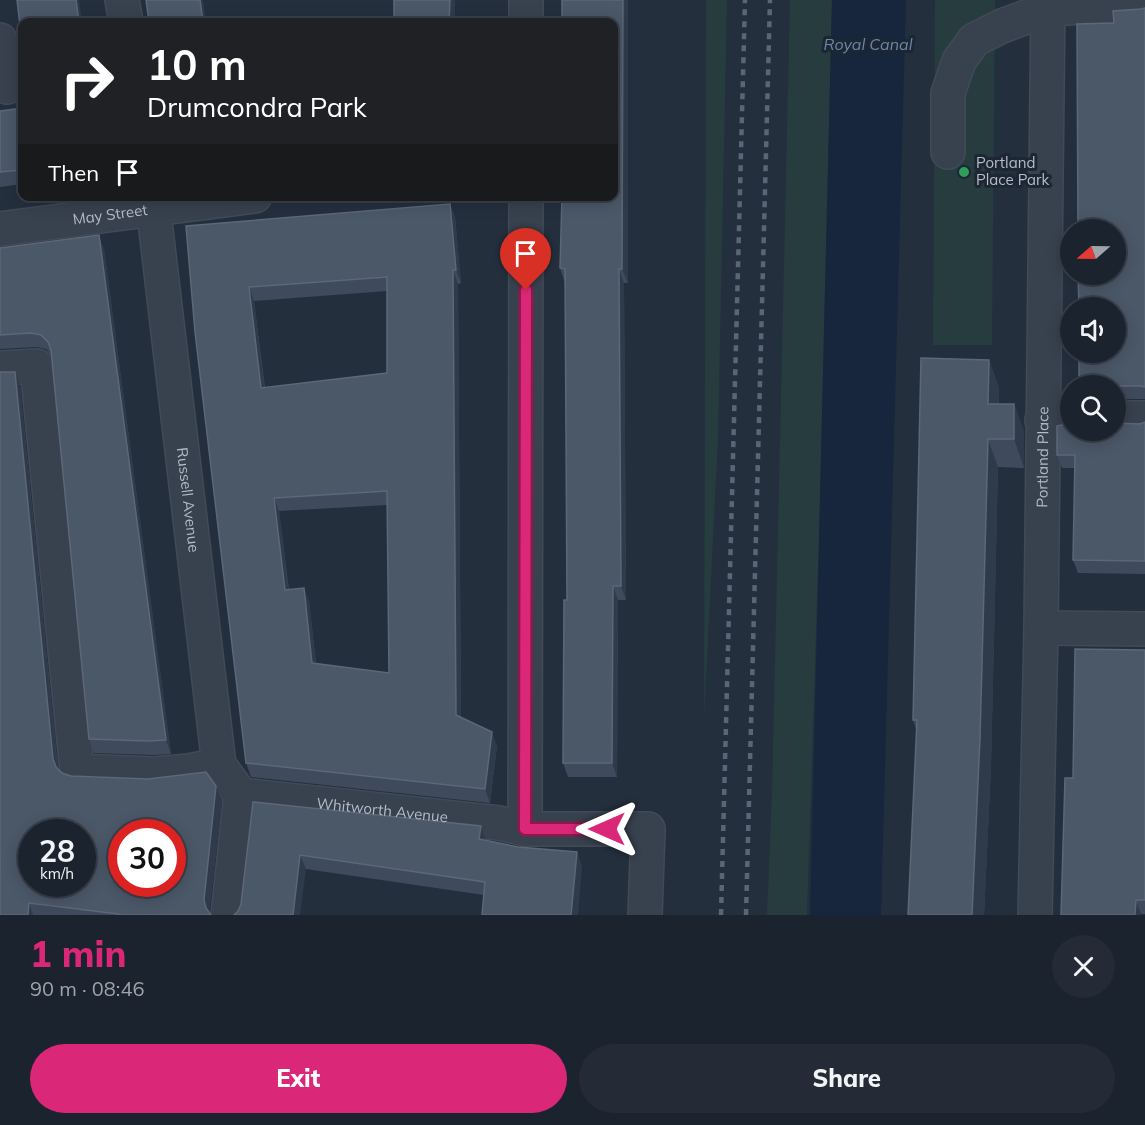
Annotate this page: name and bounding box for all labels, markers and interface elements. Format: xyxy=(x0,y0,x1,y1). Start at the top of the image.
water label: Royal Canal xyxy=(824,34,913,54)
text: 10 m xyxy=(147,38,247,91)
icon: right xyxy=(48,42,126,120)
text: Drumcondra Park xyxy=(147,90,367,124)
place label: Portland Place Park xyxy=(976,153,1050,189)
icon: arrive xyxy=(111,156,144,189)
text: Then xyxy=(48,159,99,187)
marker: Portland Place Park xyxy=(957,165,971,179)
street label: May Street xyxy=(71,200,149,229)
north arrow xyxy=(1060,219,1126,285)
map controls xyxy=(1060,219,1126,441)
pin xyxy=(500,228,551,290)
icon: arrive xyxy=(509,237,542,270)
button: sound xyxy=(1060,297,1126,363)
button: search xyxy=(1060,375,1126,441)
street label: Portland Place xyxy=(1032,406,1052,508)
street label: Russell Avenue xyxy=(173,446,204,553)
street label: Whitworth Avenue xyxy=(316,793,449,826)
position arrow xyxy=(575,797,639,861)
speed limit sign: 30 xyxy=(108,819,186,897)
text: 28 xyxy=(39,832,75,870)
text: km/h xyxy=(40,864,74,883)
text: 1 min xyxy=(30,931,126,976)
button: close xyxy=(1052,935,1115,998)
text: 90 m · 08:46 xyxy=(30,976,144,1001)
button: Exit xyxy=(30,1044,567,1113)
button: Share xyxy=(579,1044,1115,1113)

